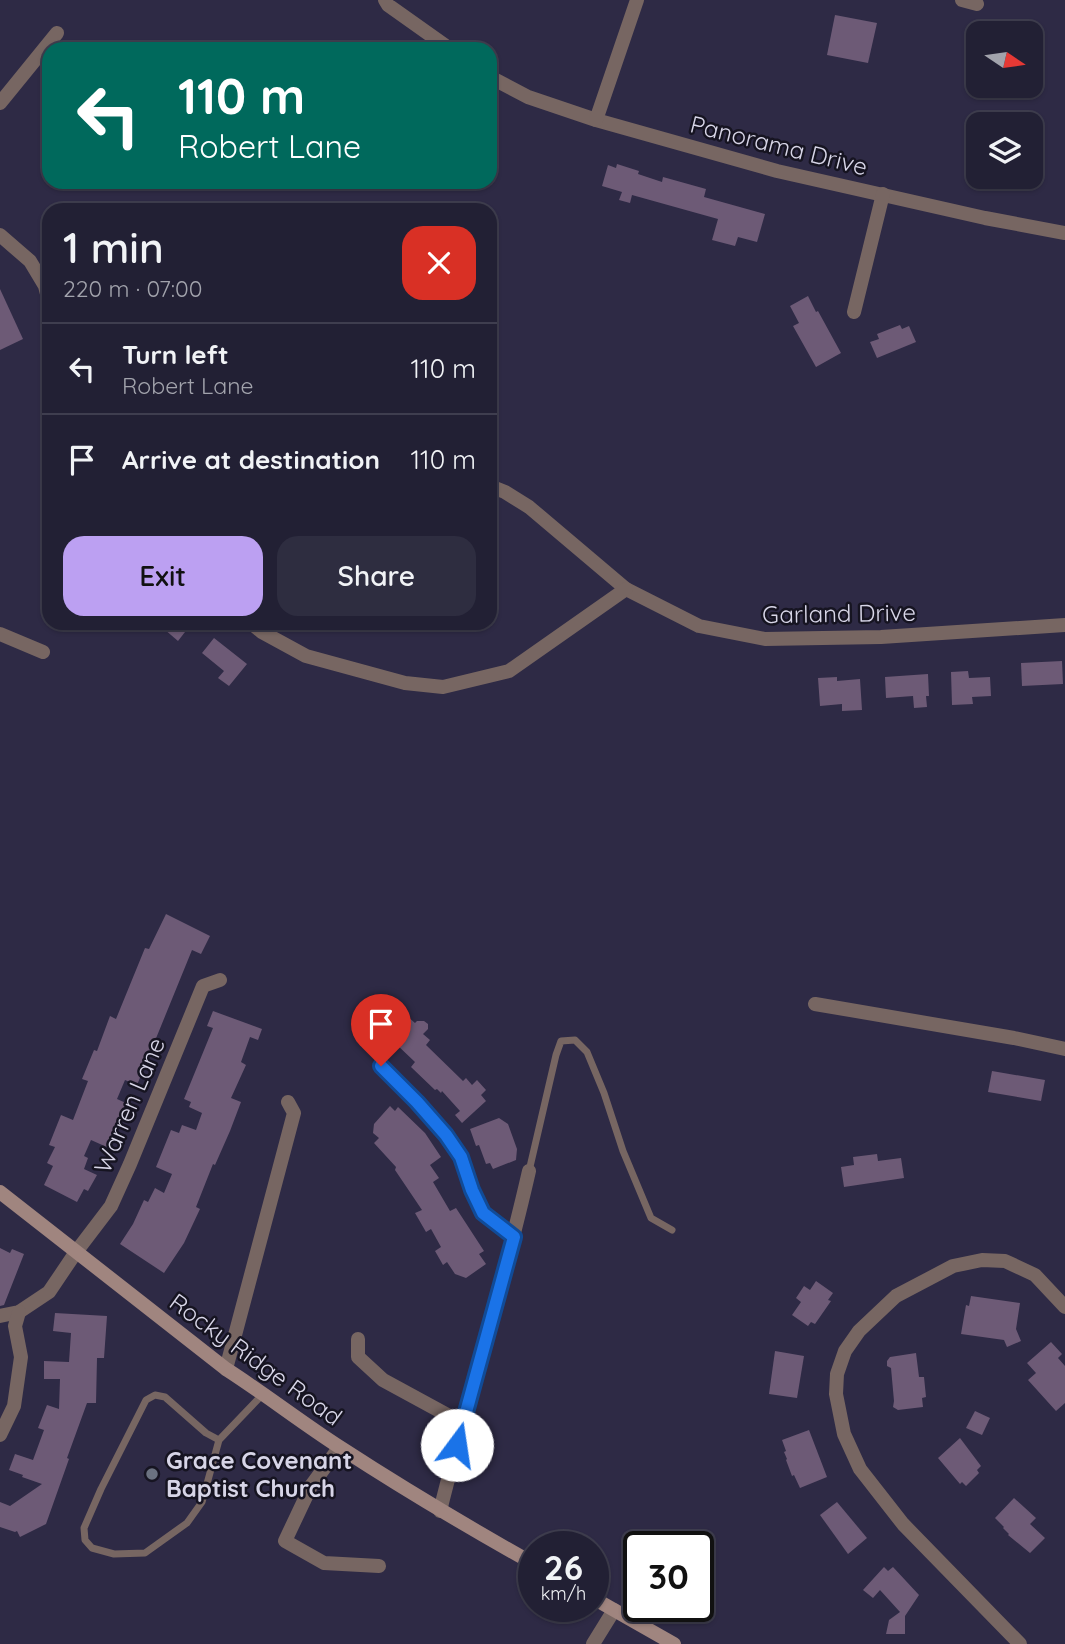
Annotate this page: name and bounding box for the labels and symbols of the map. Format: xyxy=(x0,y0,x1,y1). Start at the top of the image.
north arrow xyxy=(966,21,1043,98)
street label: Panorama Drive xyxy=(687,109,871,181)
street label: Garland Drive xyxy=(762,597,916,629)
pin xyxy=(351,994,411,1066)
street label: Warren Lane xyxy=(87,1033,171,1177)
street label: Rocky Ridge Road xyxy=(164,1286,348,1432)
position arrow xyxy=(420,1408,494,1482)
place label: Grace Covenant Baptist Church xyxy=(166,1445,352,1503)
marker: Grace Covenant Baptist Church xyxy=(144,1466,160,1482)
speed limit sign: 30 xyxy=(623,1531,714,1622)

